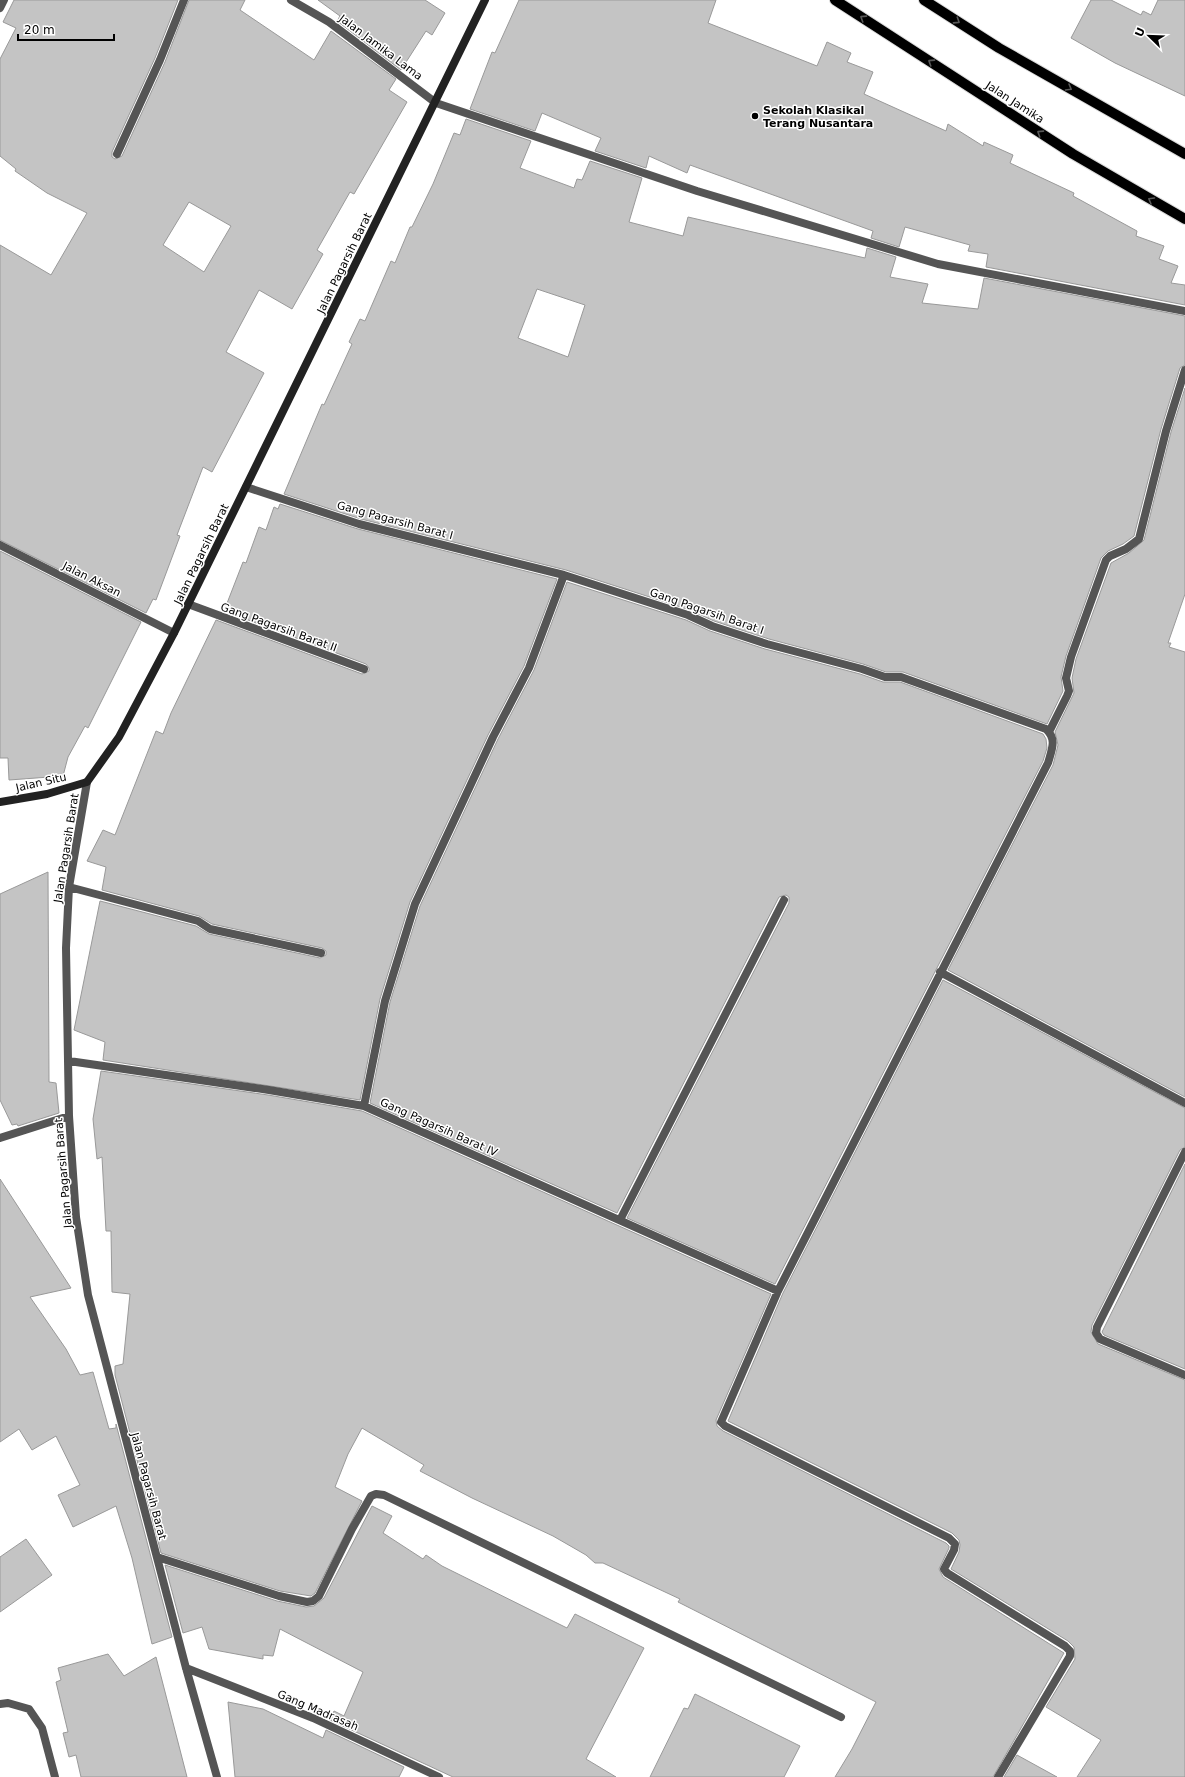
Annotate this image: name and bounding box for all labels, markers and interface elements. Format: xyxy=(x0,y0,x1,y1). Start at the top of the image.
street label: Jalan Jamika Lama xyxy=(336,11,425,83)
one-way arrow xyxy=(860,15,867,23)
scale bar xyxy=(18,16,114,42)
one-way arrow xyxy=(953,16,960,24)
north arrow xyxy=(1129,16,1169,56)
text: 20 m xyxy=(24,23,55,37)
text: U xyxy=(1133,26,1148,39)
one-way arrow xyxy=(928,59,935,67)
street label: Jalan Jamika xyxy=(982,78,1046,126)
one-way arrow xyxy=(1064,83,1072,90)
place label: Sekolah Klasikal Terang Nusantara xyxy=(763,104,873,130)
marker: Sekolah Klasikal Terang Nusantara xyxy=(750,111,760,121)
one-way arrow xyxy=(1037,130,1044,138)
one-way arrow xyxy=(1148,197,1155,204)
street label: Jalan Pagarsih Barat xyxy=(314,210,375,317)
street label: Gang Pagarsih Barat I xyxy=(335,499,454,542)
street label: Jalan Pagarsih Barat xyxy=(171,501,232,608)
street label: Jalan Aksan xyxy=(60,559,123,600)
street label: Gang Pagarsih Barat I xyxy=(648,586,766,637)
street label: Gang Pagarsih Barat II xyxy=(219,600,339,655)
street label: Jalan Situ xyxy=(14,770,68,795)
street label: Jalan Pagarsih Barat xyxy=(51,792,82,905)
street label: Gang Pagarsih Barat IV xyxy=(378,1096,500,1159)
street label: Jalan Pagarsih Barat xyxy=(52,1117,75,1230)
street label: Jalan Pagarsih Barat xyxy=(128,1430,169,1542)
street label: Gang Madrasah xyxy=(275,1688,360,1733)

